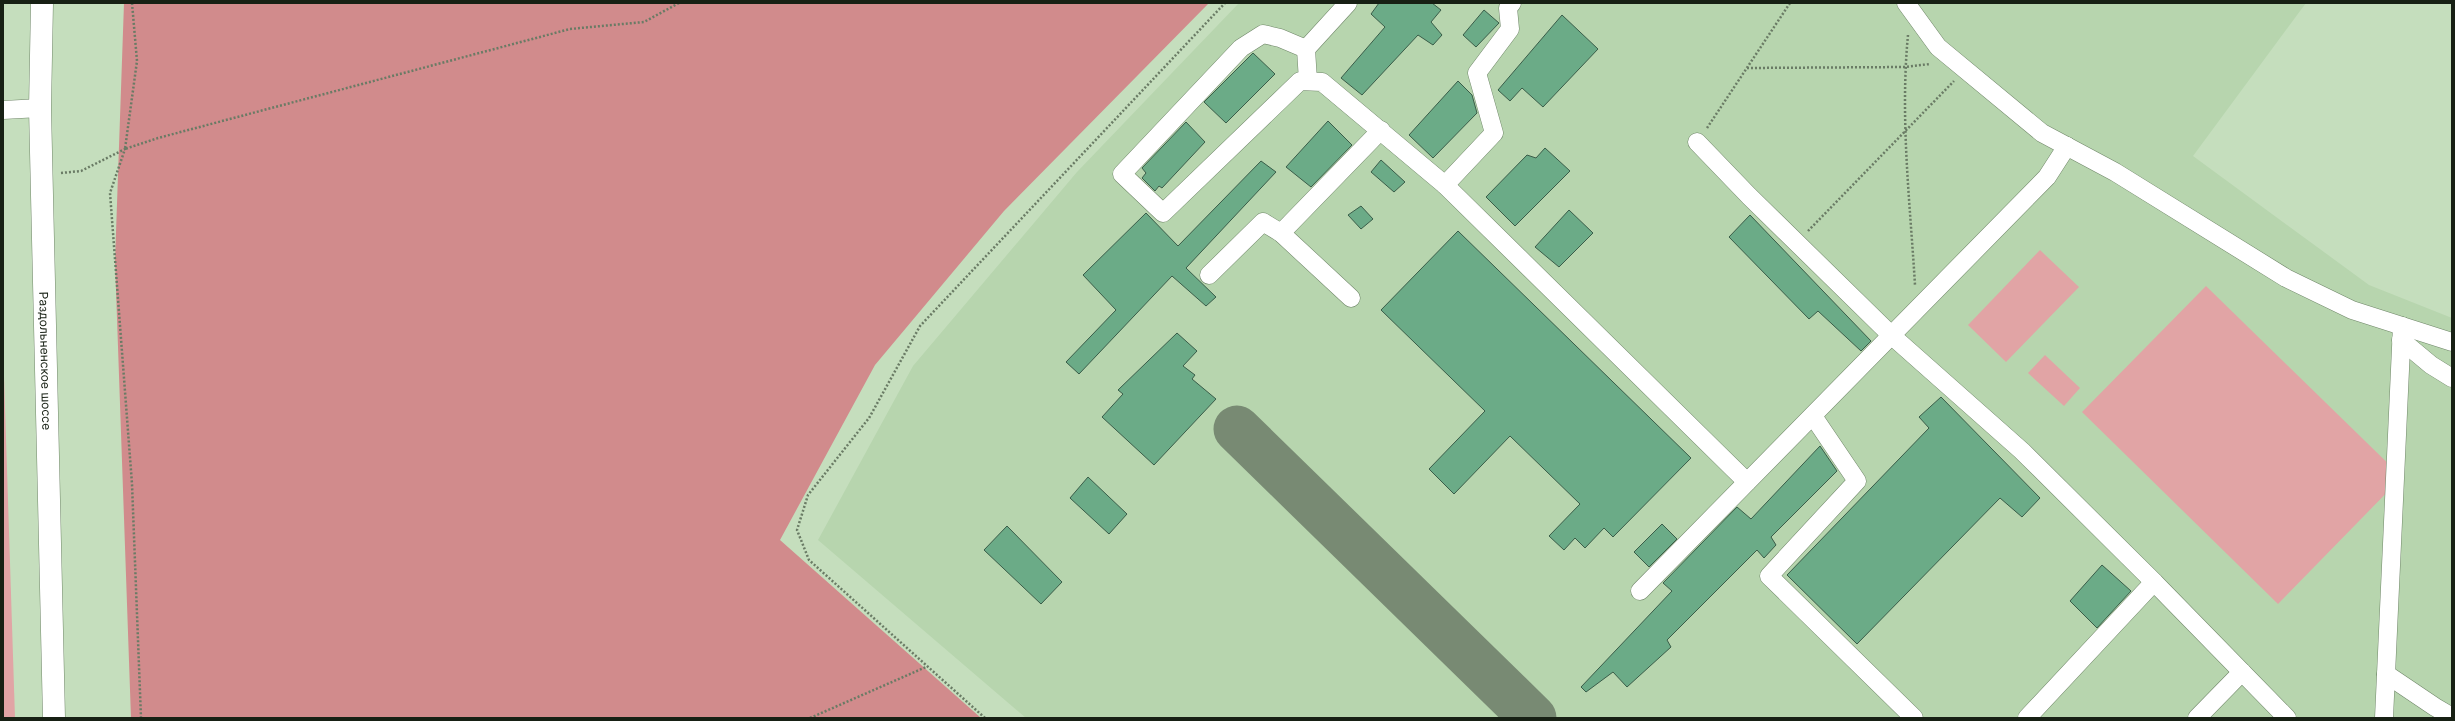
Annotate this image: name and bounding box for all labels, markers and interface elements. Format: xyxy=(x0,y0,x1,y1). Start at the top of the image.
street label: Раздольненское шоссе xyxy=(37,292,55,430)

